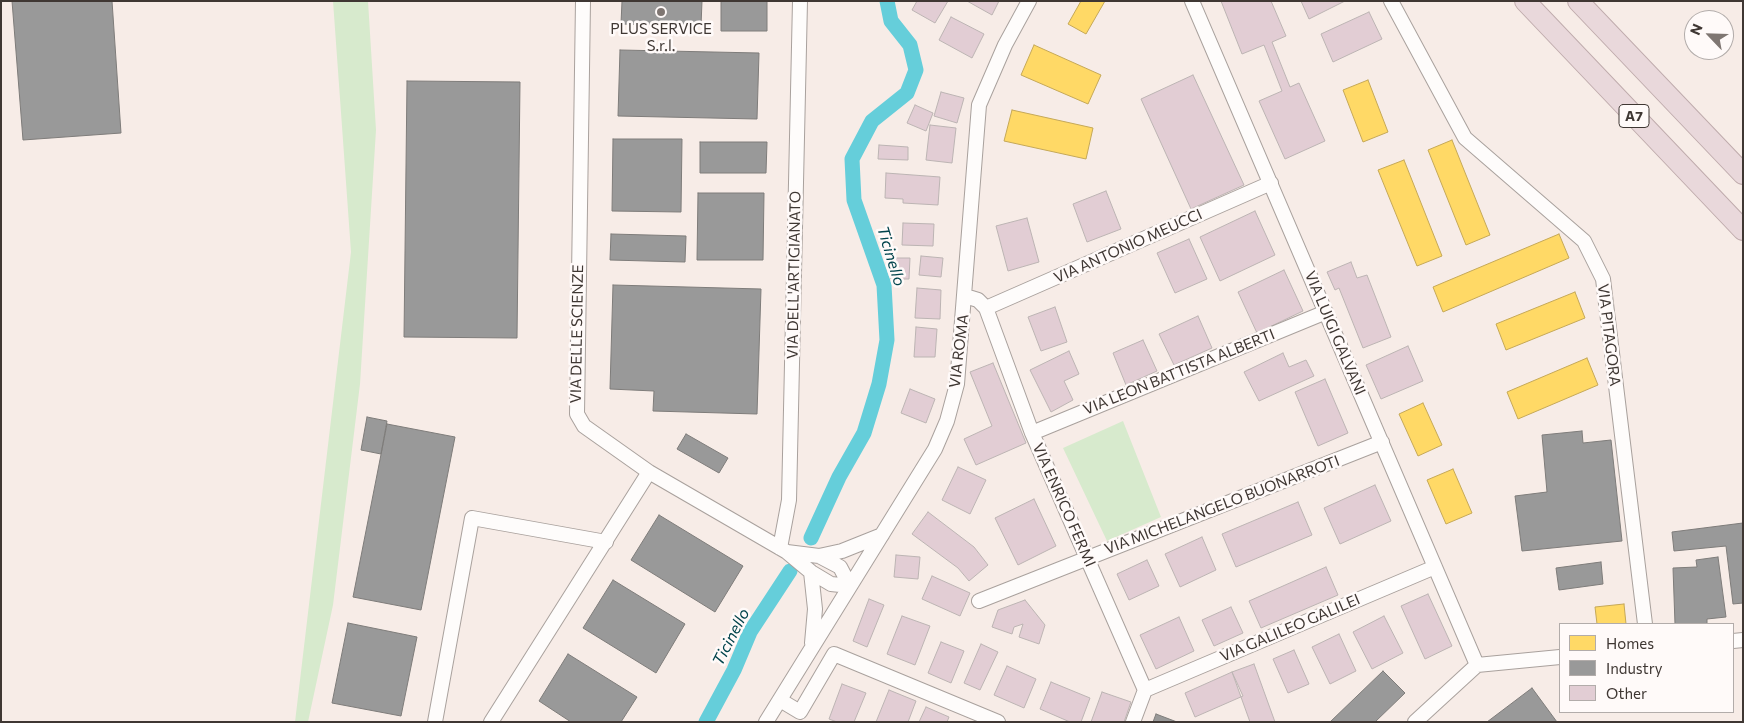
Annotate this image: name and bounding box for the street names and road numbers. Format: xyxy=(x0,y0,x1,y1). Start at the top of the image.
road number: A7 xyxy=(1619,104,1649,128)
street label: VIA DELL'ARTIGIANATO xyxy=(784,191,804,359)
street label: VIA ANTONIO MEUCCI xyxy=(1051,205,1205,287)
street label: VIA DELLE SCIENZE xyxy=(567,264,587,404)
street label: VIA LUIGI GALVANI xyxy=(1301,268,1369,398)
street label: VIA PITAGORA xyxy=(1594,283,1624,387)
street label: VIA ROMA xyxy=(946,313,972,389)
street label: VIA LEON BATTISTA ALBERTI xyxy=(1081,325,1277,419)
street label: VIA ENRICO FERMI xyxy=(1029,440,1099,570)
street label: VIA MICHELANGELO BUONARROTI xyxy=(1102,452,1342,558)
street label: VIA GALILEO GALILEI xyxy=(1217,590,1363,666)

